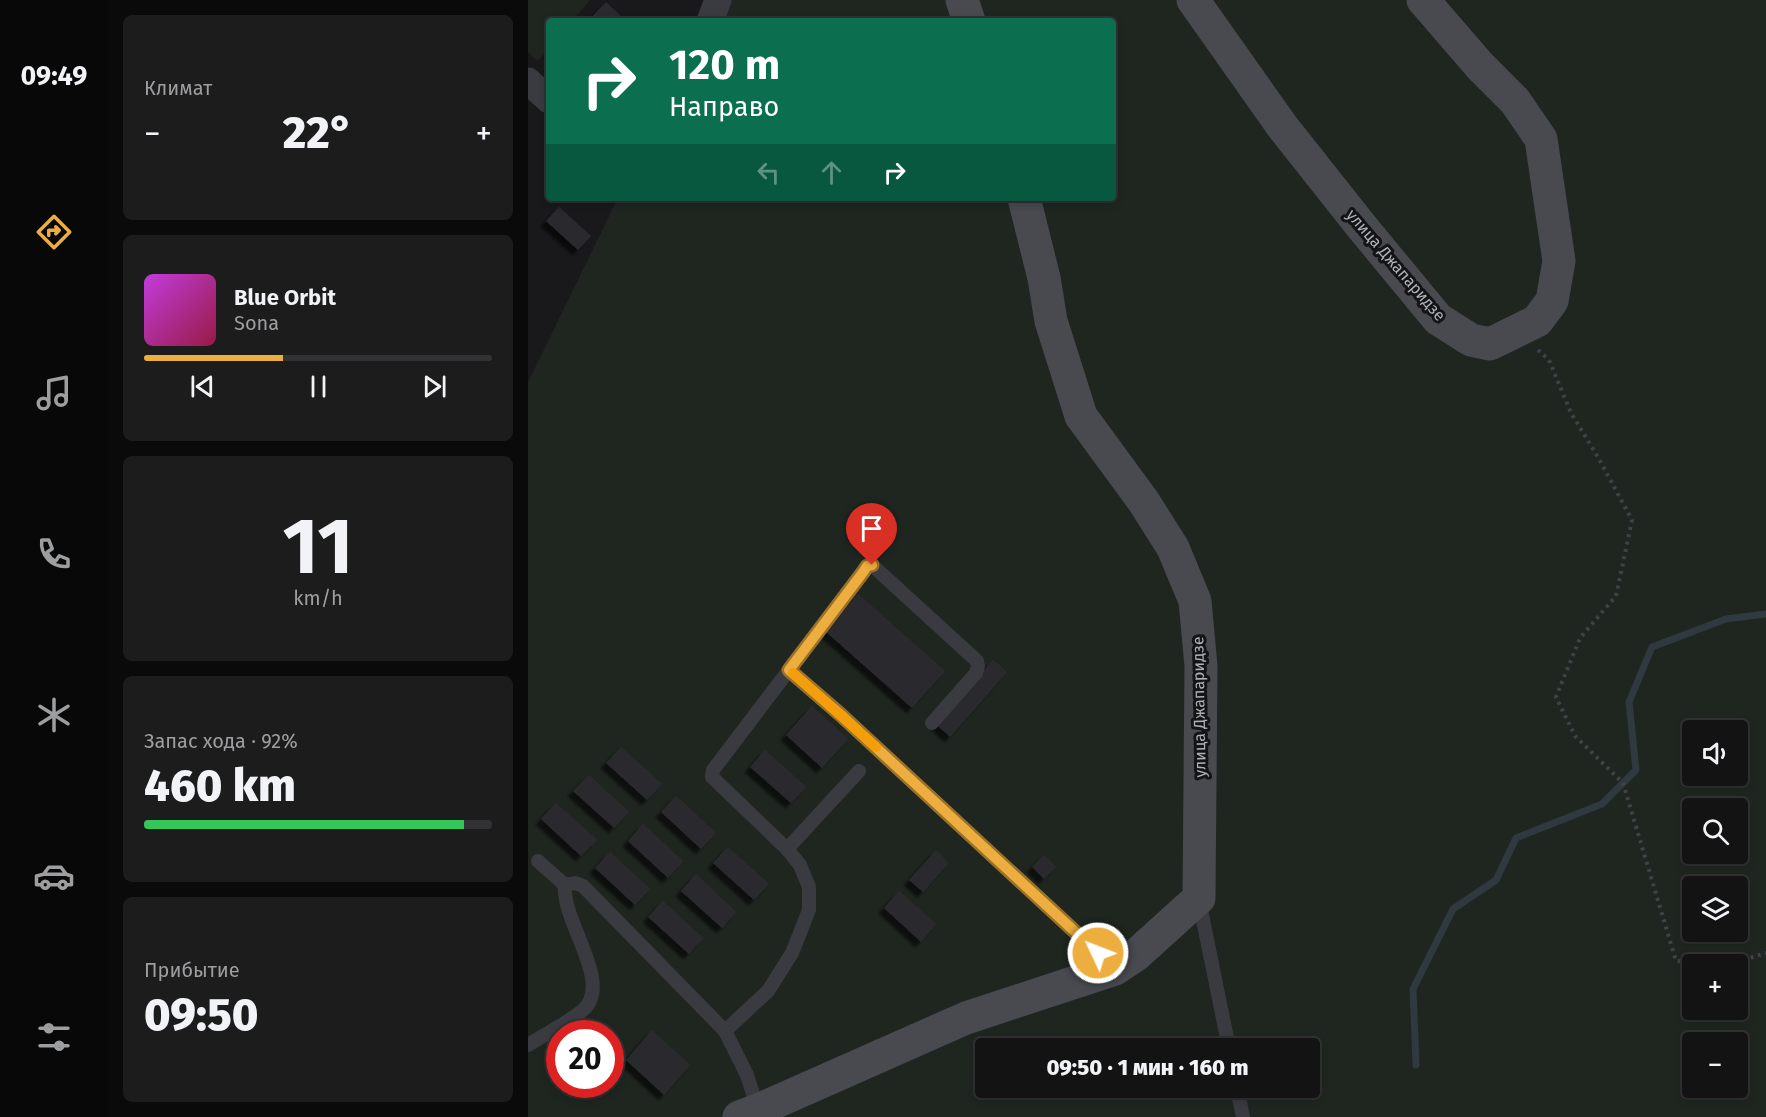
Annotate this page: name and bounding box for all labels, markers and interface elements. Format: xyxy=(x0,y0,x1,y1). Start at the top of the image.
text: 120 m xyxy=(669,40,780,90)
icon: right xyxy=(570,42,648,120)
text: 09:49 xyxy=(21,60,87,92)
text: Климат xyxy=(144,76,212,100)
text: Направо xyxy=(669,91,779,123)
text: 22° xyxy=(283,106,353,160)
text: − xyxy=(144,114,161,154)
text: + xyxy=(476,114,492,154)
icon: left xyxy=(752,156,785,189)
icon: ahead xyxy=(815,156,848,189)
icon: right xyxy=(878,156,911,189)
street label: улица Джапаридзе xyxy=(1342,205,1450,325)
icon: directions xyxy=(33,211,75,253)
text: Blue Orbit xyxy=(234,284,336,311)
text: Sona xyxy=(234,311,279,335)
icon: previous xyxy=(186,370,219,403)
icon: pause xyxy=(302,370,335,403)
icon: next xyxy=(418,370,451,403)
icon: music xyxy=(33,372,75,414)
text: 11 xyxy=(283,500,353,594)
pin xyxy=(846,503,897,565)
icon: arrive xyxy=(855,512,888,545)
icon: phone xyxy=(33,533,75,575)
text: km/h xyxy=(293,586,343,610)
street label: улица Джапаридзе xyxy=(1188,636,1210,778)
icon: climate xyxy=(33,694,75,736)
map controls xyxy=(1682,720,1748,1098)
button: sound xyxy=(1682,720,1748,786)
text: Запас хода · 92% xyxy=(144,729,298,753)
text: 460 km xyxy=(144,759,296,813)
button: search xyxy=(1682,798,1748,864)
icon: car xyxy=(33,855,75,897)
button: layers xyxy=(1682,876,1748,942)
position arrow xyxy=(1066,921,1130,985)
button: + xyxy=(1682,954,1748,1020)
text: Прибытие xyxy=(144,958,240,982)
text: 09:50 xyxy=(144,988,258,1042)
icon: filters xyxy=(33,1016,75,1058)
speed limit sign: 20 xyxy=(546,1020,624,1098)
button: − xyxy=(1682,1032,1748,1098)
text: 09:50 · 1 мин · 160 m xyxy=(1046,1054,1249,1081)

